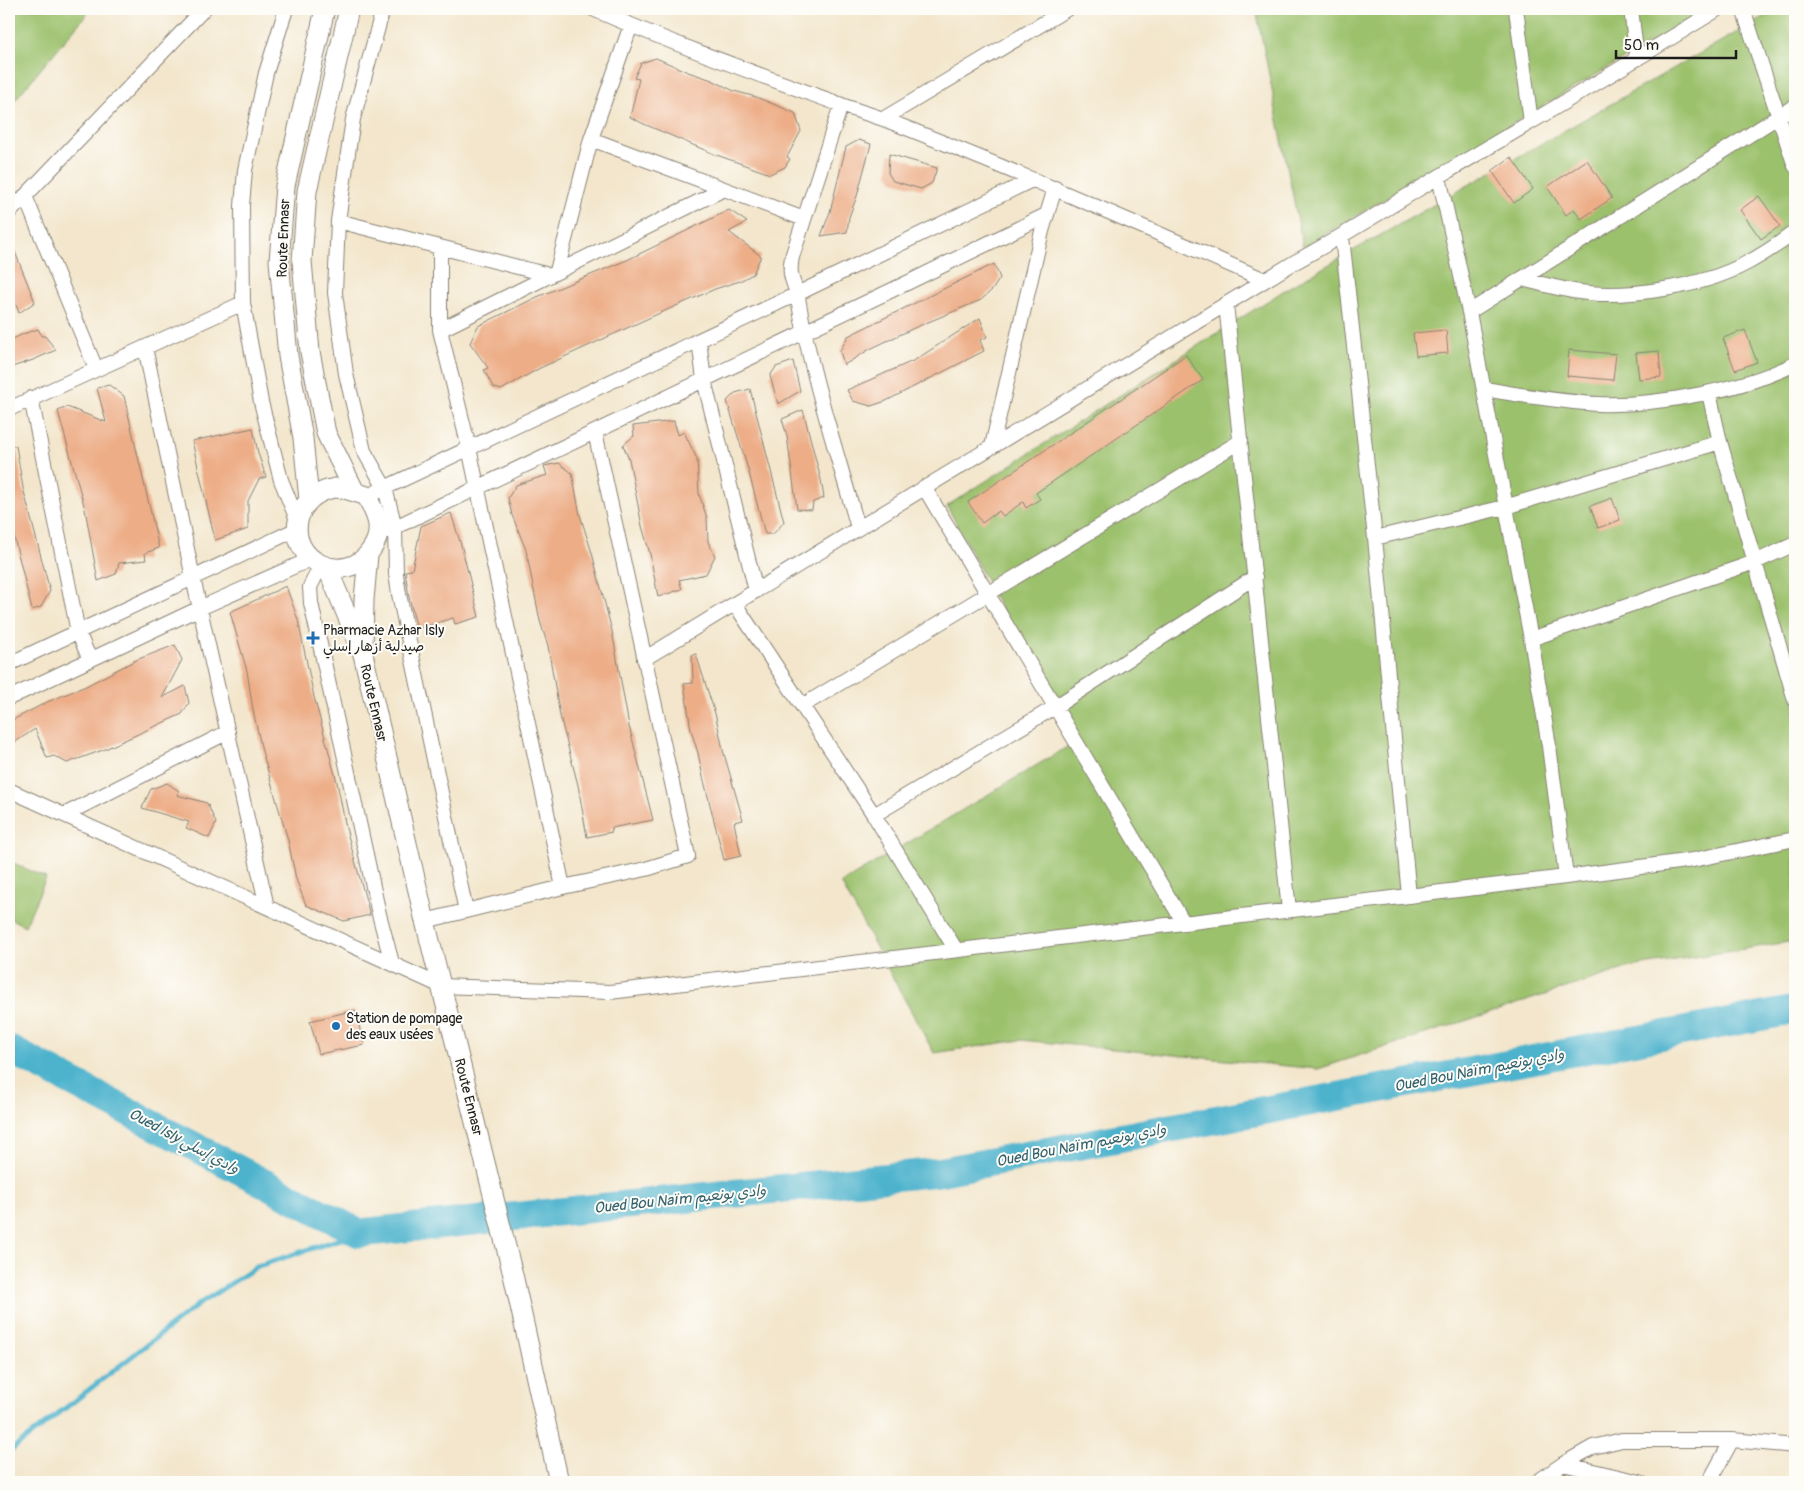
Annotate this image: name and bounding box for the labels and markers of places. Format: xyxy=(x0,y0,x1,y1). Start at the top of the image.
place label: Pharmacie Azhar Isly صيدلية أزهار إسلي xyxy=(323,622,444,659)
marker: Pharmacie Azhar Isly صيدلية أزهار إسلي xyxy=(307,632,319,644)
place label: Station de pompage des eaux usées xyxy=(346,1010,463,1043)
marker: Station de pompage des eaux usées xyxy=(330,1020,342,1032)

